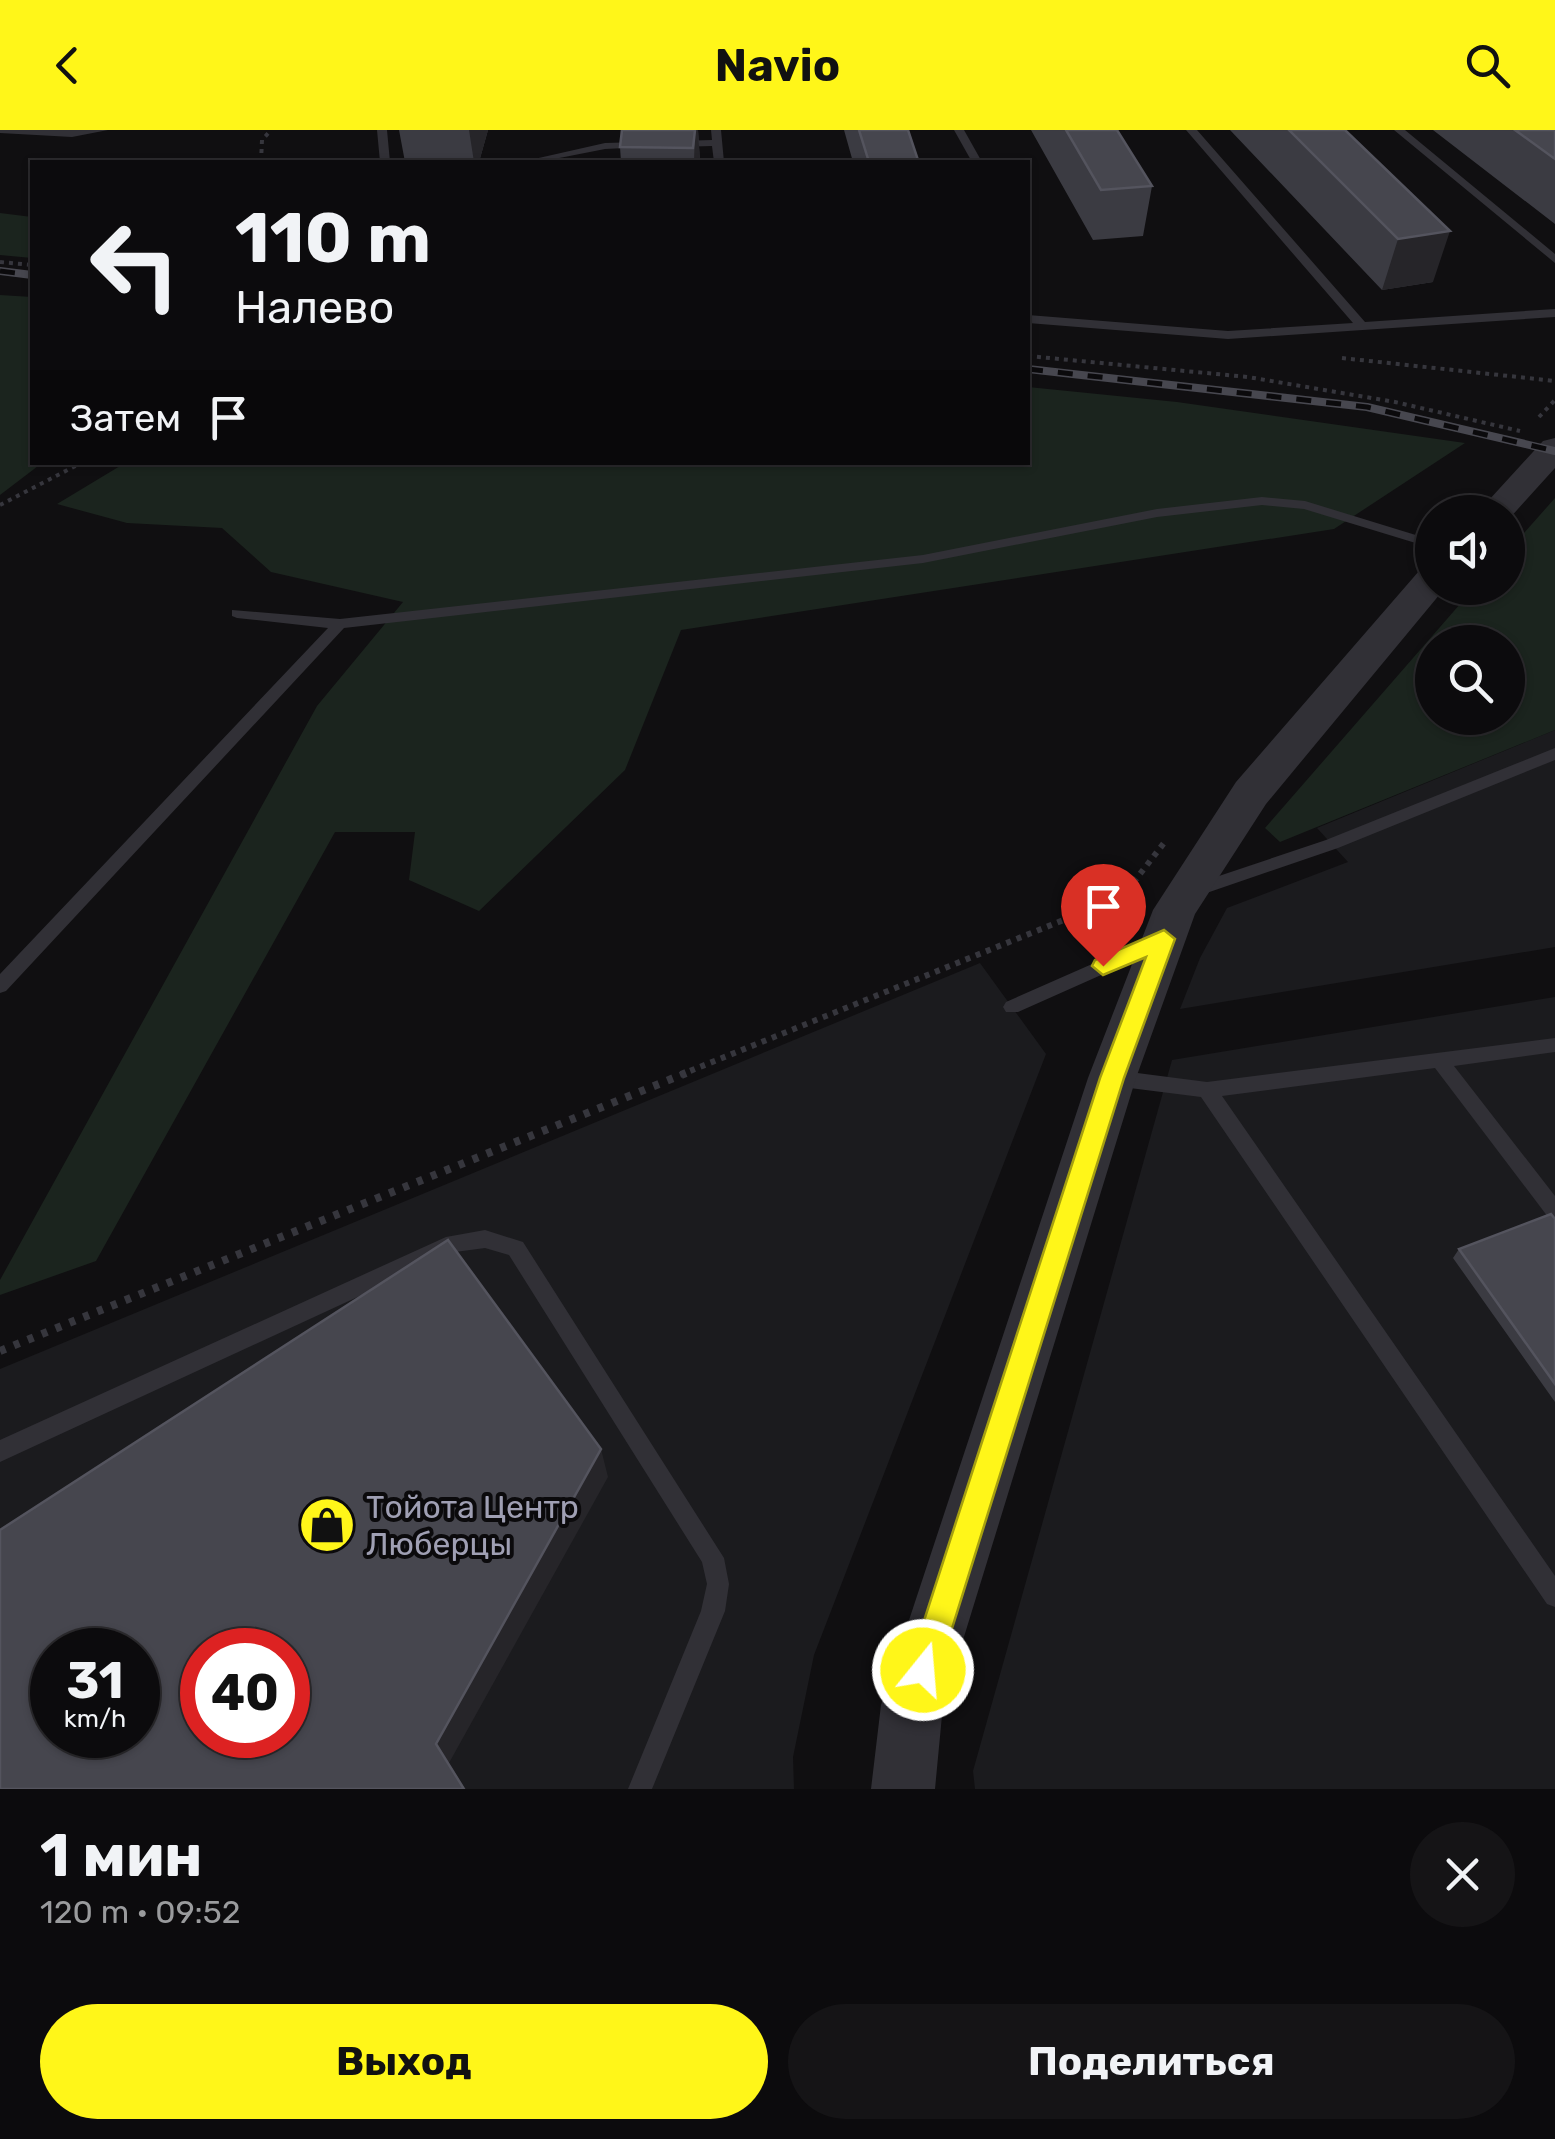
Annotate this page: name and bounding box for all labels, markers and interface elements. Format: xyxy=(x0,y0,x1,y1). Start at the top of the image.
icon: back xyxy=(40,38,95,93)
icon: search xyxy=(1460,38,1515,93)
text: Navio xyxy=(715,39,840,92)
text: 110 m xyxy=(235,197,431,280)
icon: left xyxy=(70,200,200,330)
text: Налево xyxy=(235,281,394,334)
icon: arrive xyxy=(201,390,256,445)
text: Затем xyxy=(70,395,181,441)
map controls xyxy=(1415,495,1525,735)
button: sound xyxy=(1415,495,1525,605)
button: search xyxy=(1415,625,1525,735)
pin xyxy=(1061,864,1146,967)
icon: arrive xyxy=(1076,879,1131,934)
place label: Тойота Центр Люберцы xyxy=(366,1488,579,1563)
shop icon: Тойота Центр Люберцы xyxy=(297,1495,357,1555)
position arrow xyxy=(871,1618,975,1722)
speed limit sign: 40 xyxy=(180,1628,310,1758)
text: 31 xyxy=(66,1651,124,1711)
text: km/h xyxy=(64,1704,126,1733)
text: 1 мин xyxy=(40,1820,203,1891)
button: close xyxy=(1410,1822,1515,1927)
text: 120 m · 09:52 xyxy=(40,1893,241,1931)
button: Выход xyxy=(40,2004,768,2119)
button: Поделиться xyxy=(788,2004,1515,2119)

